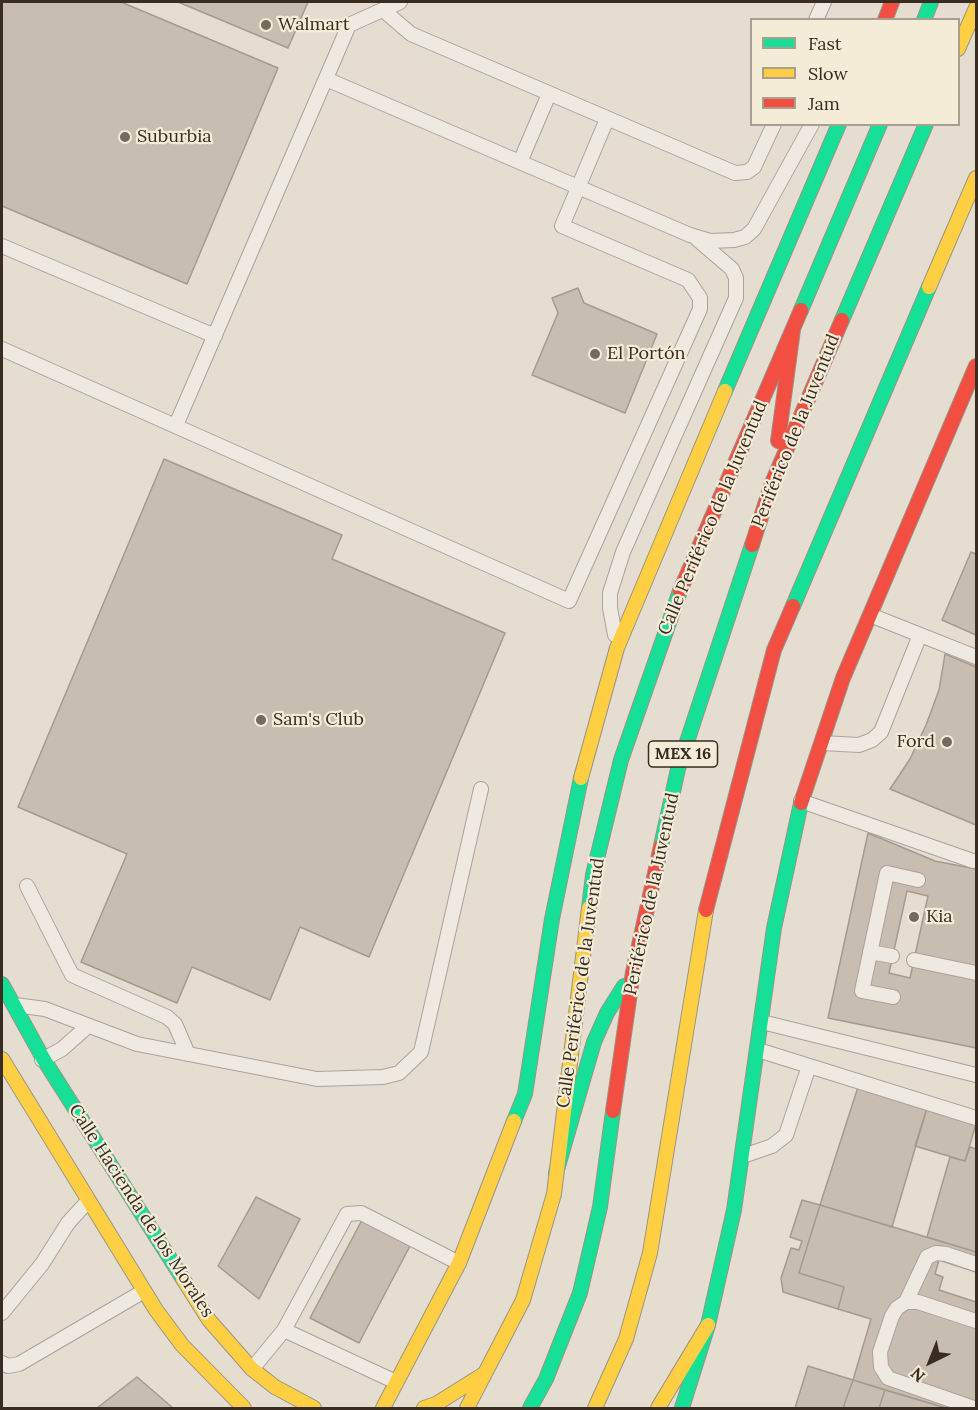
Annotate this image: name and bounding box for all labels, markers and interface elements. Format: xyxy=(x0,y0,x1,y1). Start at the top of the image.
place label: Walmart xyxy=(278,14,350,36)
marker: Walmart xyxy=(259,18,273,32)
legend xyxy=(750,18,960,126)
text: Fast xyxy=(808,32,842,55)
text: Slow xyxy=(808,62,848,85)
text: Jam xyxy=(808,92,840,115)
place label: Suburbia xyxy=(137,126,212,148)
marker: Suburbia xyxy=(118,130,132,144)
street label: Periférico de la Juventud xyxy=(747,331,845,531)
place label: El Portón xyxy=(607,343,685,365)
marker: El Portón xyxy=(588,347,602,361)
street label: Calle Periférico de la Juventud xyxy=(654,398,772,638)
place label: Sam's Club xyxy=(273,709,364,731)
marker: Sam's Club xyxy=(254,713,268,727)
place label: Ford xyxy=(896,731,935,753)
marker: Ford xyxy=(940,735,954,749)
road number: MEX 16 xyxy=(648,741,718,767)
street label: Periférico de la Juventud xyxy=(620,791,684,997)
street label: Calle Periférico de la Juventud xyxy=(553,857,609,1109)
place label: Kia xyxy=(926,906,953,928)
marker: Kia xyxy=(907,910,921,924)
street label: Calle Hacienda de los Morales xyxy=(64,1100,218,1322)
north arrow xyxy=(900,1332,960,1392)
text: N xyxy=(906,1364,929,1387)

